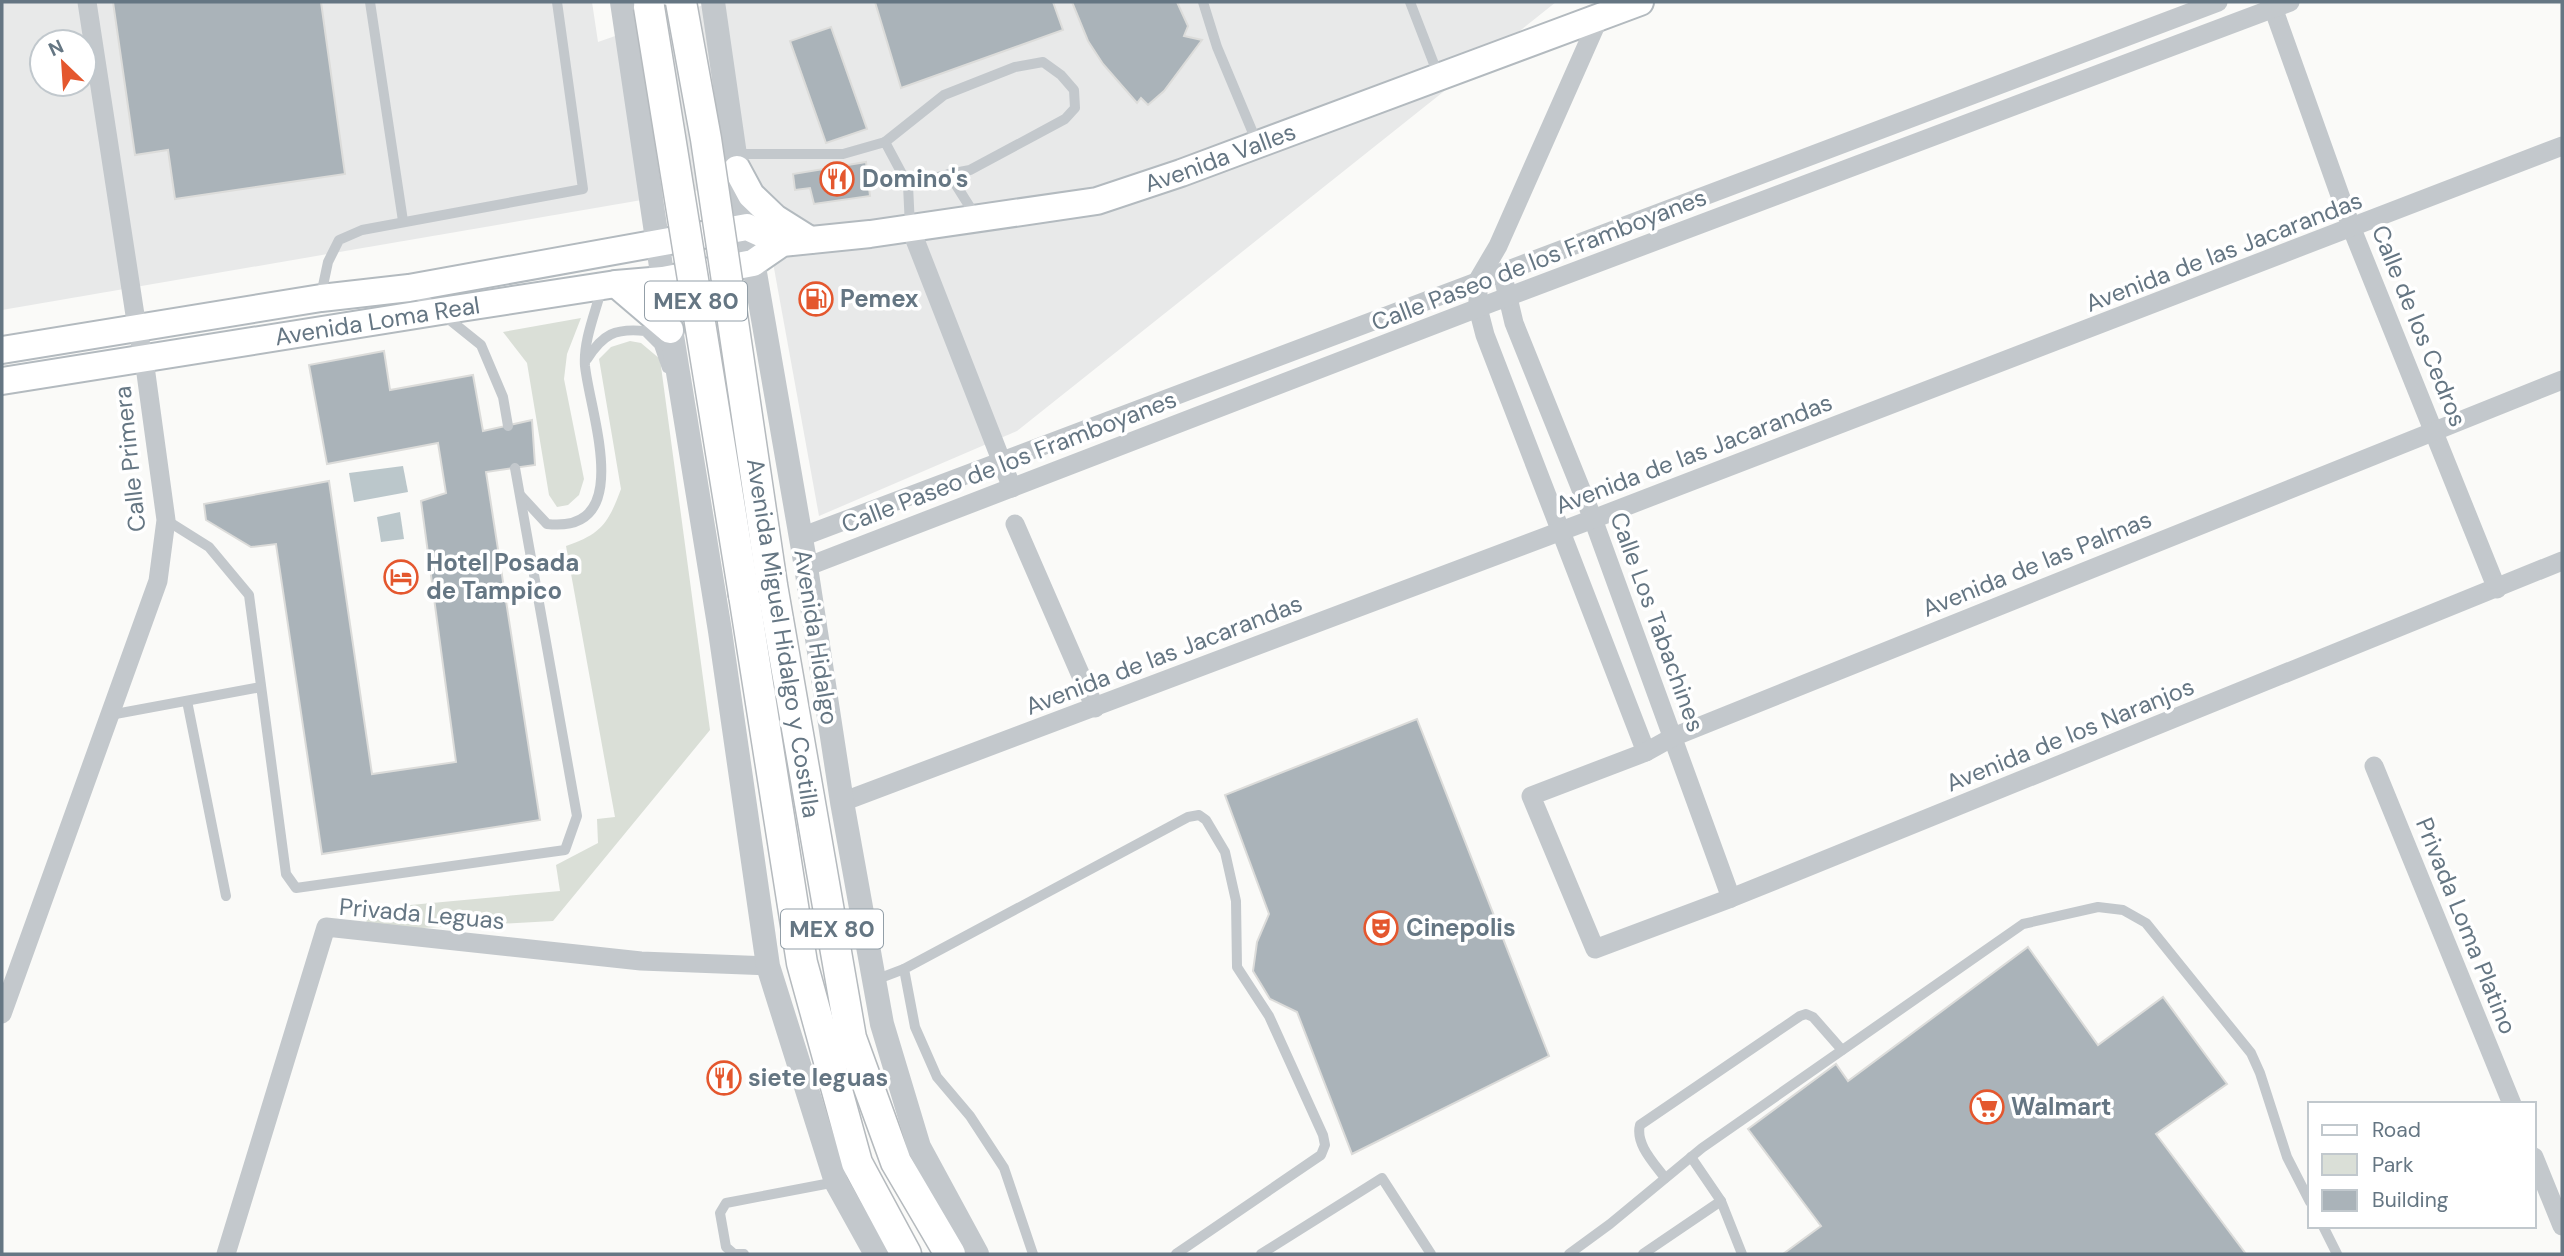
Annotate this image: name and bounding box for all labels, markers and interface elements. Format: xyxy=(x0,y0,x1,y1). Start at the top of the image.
north arrow xyxy=(28,28,98,98)
text: N xyxy=(44,34,68,62)
street label: Avenida Valles xyxy=(1141,116,1300,199)
restaurant icon: Domino's xyxy=(818,160,856,198)
place label: Domino's xyxy=(862,163,968,194)
street label: Calle Paseo de los Framboyanes xyxy=(1367,181,1711,338)
street label: Avenida de las Jacarandas xyxy=(2081,184,2367,319)
street label: Calle de los Cedros xyxy=(2365,220,2474,431)
fuel station icon: Pemex xyxy=(797,280,835,318)
road number: MEX 80 xyxy=(645,282,747,320)
place label: Pemex xyxy=(840,283,919,314)
street label: Avenida Loma Real xyxy=(272,289,482,352)
street label: Calle Paseo de los Framboyanes xyxy=(837,383,1181,540)
street label: Calle Primera xyxy=(106,385,153,534)
street label: Avenida de las Jacarandas xyxy=(1551,386,1837,521)
street label: Avenida Miguel Hidalgo y Costilla xyxy=(740,456,827,820)
street label: Avenida de las Palmas xyxy=(1918,503,2156,624)
street label: Calle Los Tabachines xyxy=(1603,508,1712,736)
place label: Hotel Posada de Tampico xyxy=(426,547,579,606)
street label: Avenida Hidalgo xyxy=(787,547,846,727)
hotel icon: Hotel Posada de Tampico xyxy=(382,558,420,596)
street label: Avenida de las Jacarandas xyxy=(1021,587,1307,722)
street label: Avenida de los Naranjos xyxy=(1941,671,2198,799)
street label: Privada Loma Platino xyxy=(2409,813,2524,1038)
street label: Privada Leguas xyxy=(338,891,506,936)
theatre icon: Cinepolis xyxy=(1362,909,1400,947)
road number: MEX 80 xyxy=(781,910,883,948)
place label: Cinepolis xyxy=(1406,912,1516,943)
restaurant icon: siete leguas xyxy=(705,1059,743,1097)
place label: siete leguas xyxy=(748,1062,888,1093)
supermarket icon: Walmart xyxy=(1968,1088,2006,1126)
place label: Walmart xyxy=(2011,1091,2111,1122)
legend xyxy=(2308,1102,2536,1228)
text: Road xyxy=(2372,1116,2421,1144)
text: Park xyxy=(2372,1151,2414,1179)
text: Building xyxy=(2372,1186,2449,1214)

